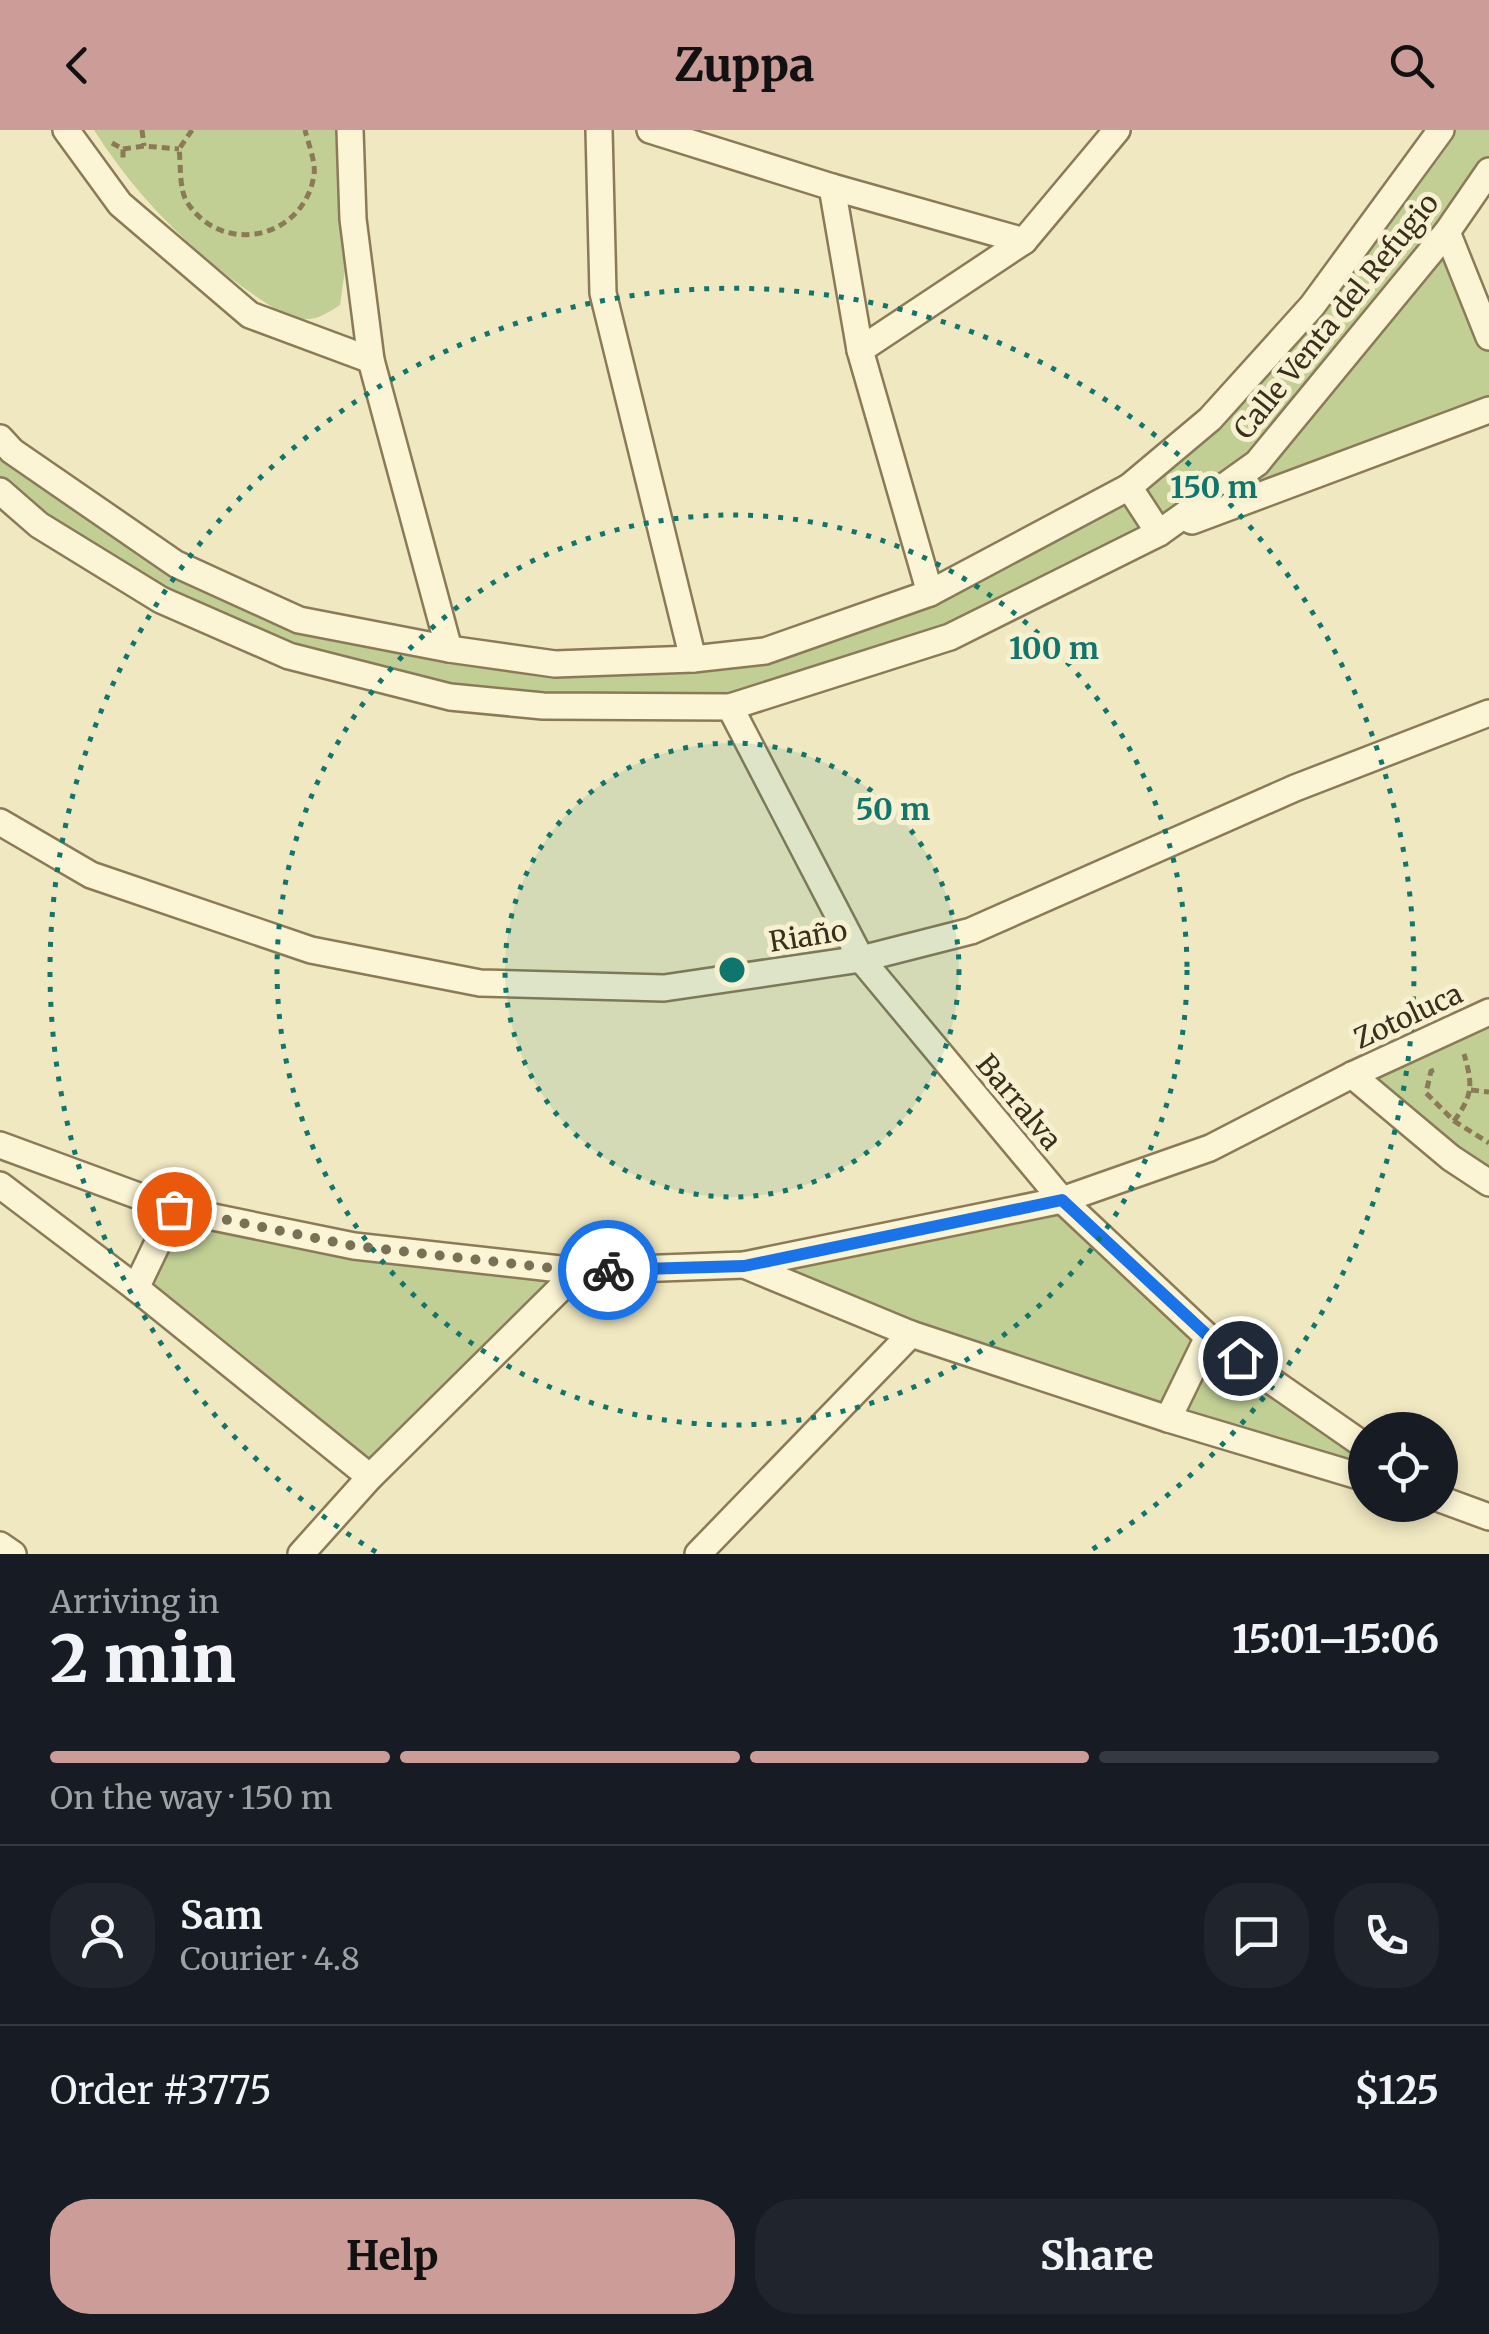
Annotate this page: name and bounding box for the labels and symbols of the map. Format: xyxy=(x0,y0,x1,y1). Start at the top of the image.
street label: Calle Venta del Refugio xyxy=(1226,186,1446,446)
text: 150 m xyxy=(1170,468,1258,506)
text: 100 m xyxy=(1009,629,1099,667)
text: 50 m xyxy=(856,790,930,828)
street label: Riaño xyxy=(766,912,850,960)
centre of rings xyxy=(714,952,750,988)
street label: Zotoluca xyxy=(1348,975,1468,1057)
street label: Barralva xyxy=(969,1047,1069,1157)
pin xyxy=(132,1167,217,1252)
courier xyxy=(558,1220,658,1320)
pin xyxy=(1198,1316,1283,1401)

